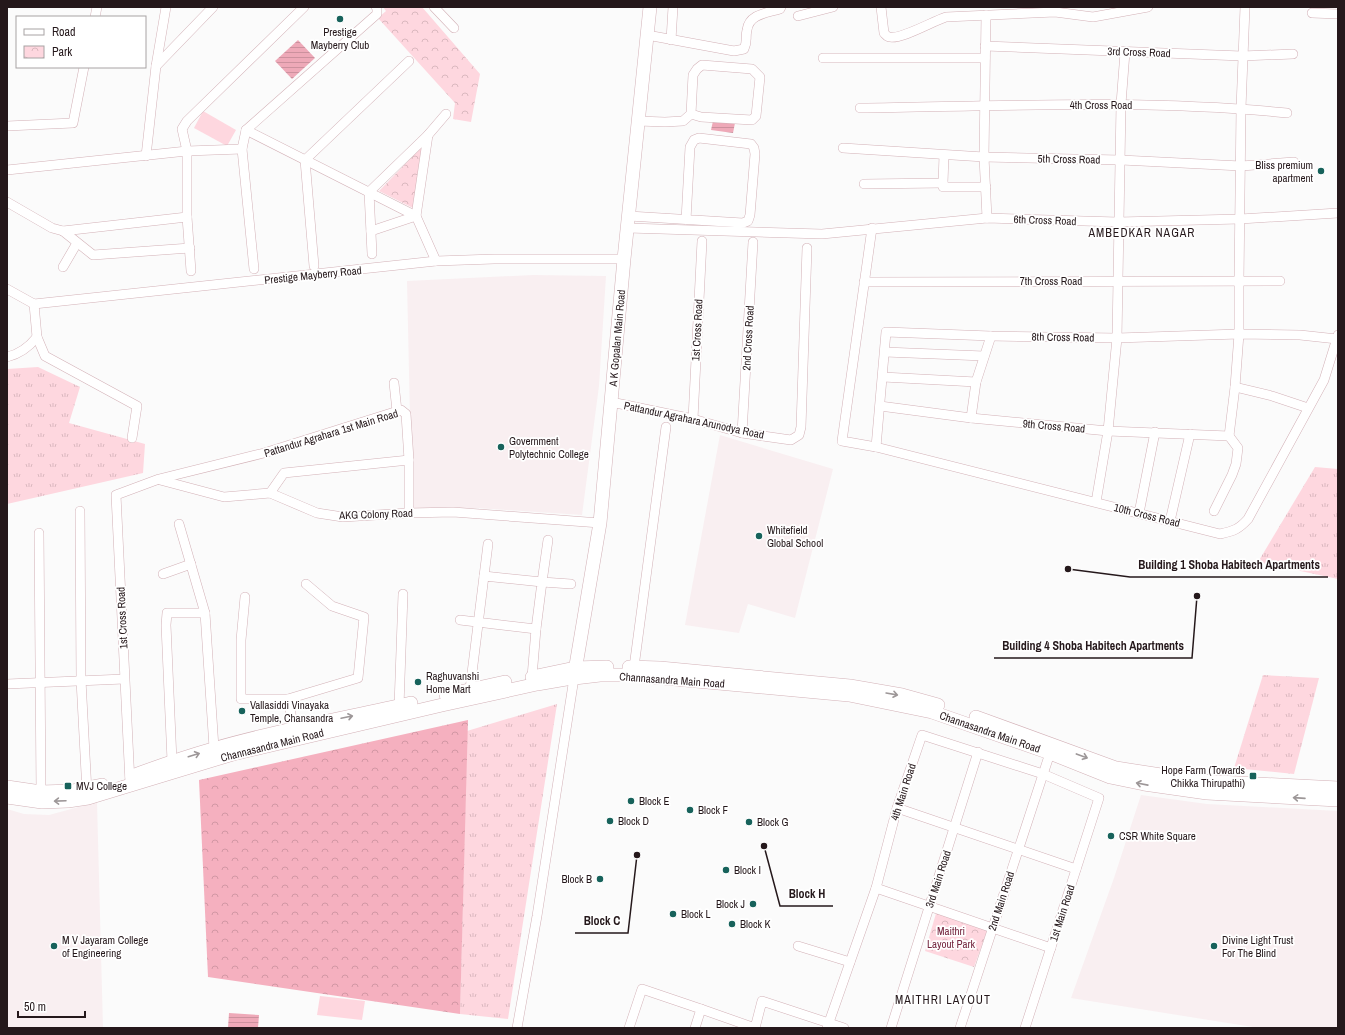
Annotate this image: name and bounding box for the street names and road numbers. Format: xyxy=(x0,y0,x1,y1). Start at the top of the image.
street label: 3rd Cross Road xyxy=(1107,44,1171,60)
street label: 4th Cross Road xyxy=(1070,98,1132,112)
street label: 5th Cross Road xyxy=(1038,151,1100,167)
street label: 6th Cross Road xyxy=(1013,212,1077,228)
street label: Prestige Mayberry Road xyxy=(264,263,362,287)
street label: 7th Cross Road xyxy=(1020,274,1082,288)
street label: A K Gopalan Main Road xyxy=(606,289,628,388)
street label: 1st Cross Road xyxy=(688,299,706,361)
street label: 2nd Cross Road xyxy=(739,305,757,371)
street label: 8th Cross Road xyxy=(1032,329,1094,345)
street label: Pattandur Agrahara Arunodya Road xyxy=(623,398,765,442)
street label: Pattandur Agrahara 1st Main Road xyxy=(262,406,400,460)
street label: 9th Cross Road xyxy=(1022,416,1086,436)
street label: 10th Cross Road xyxy=(1112,500,1182,530)
street label: AKG Colony Road xyxy=(338,506,413,522)
street label: 1st Cross Road xyxy=(113,587,131,649)
street label: Channasandra Main Road xyxy=(619,669,725,691)
street label: Channasandra Main Road xyxy=(938,708,1042,756)
street label: Channasandra Main Road xyxy=(219,725,325,765)
street label: 4th Main Road xyxy=(887,762,919,822)
street label: 3rd Main Road xyxy=(922,848,954,910)
street label: 2nd Main Road xyxy=(985,870,1017,932)
street label: 1st Main Road xyxy=(1046,883,1078,943)

